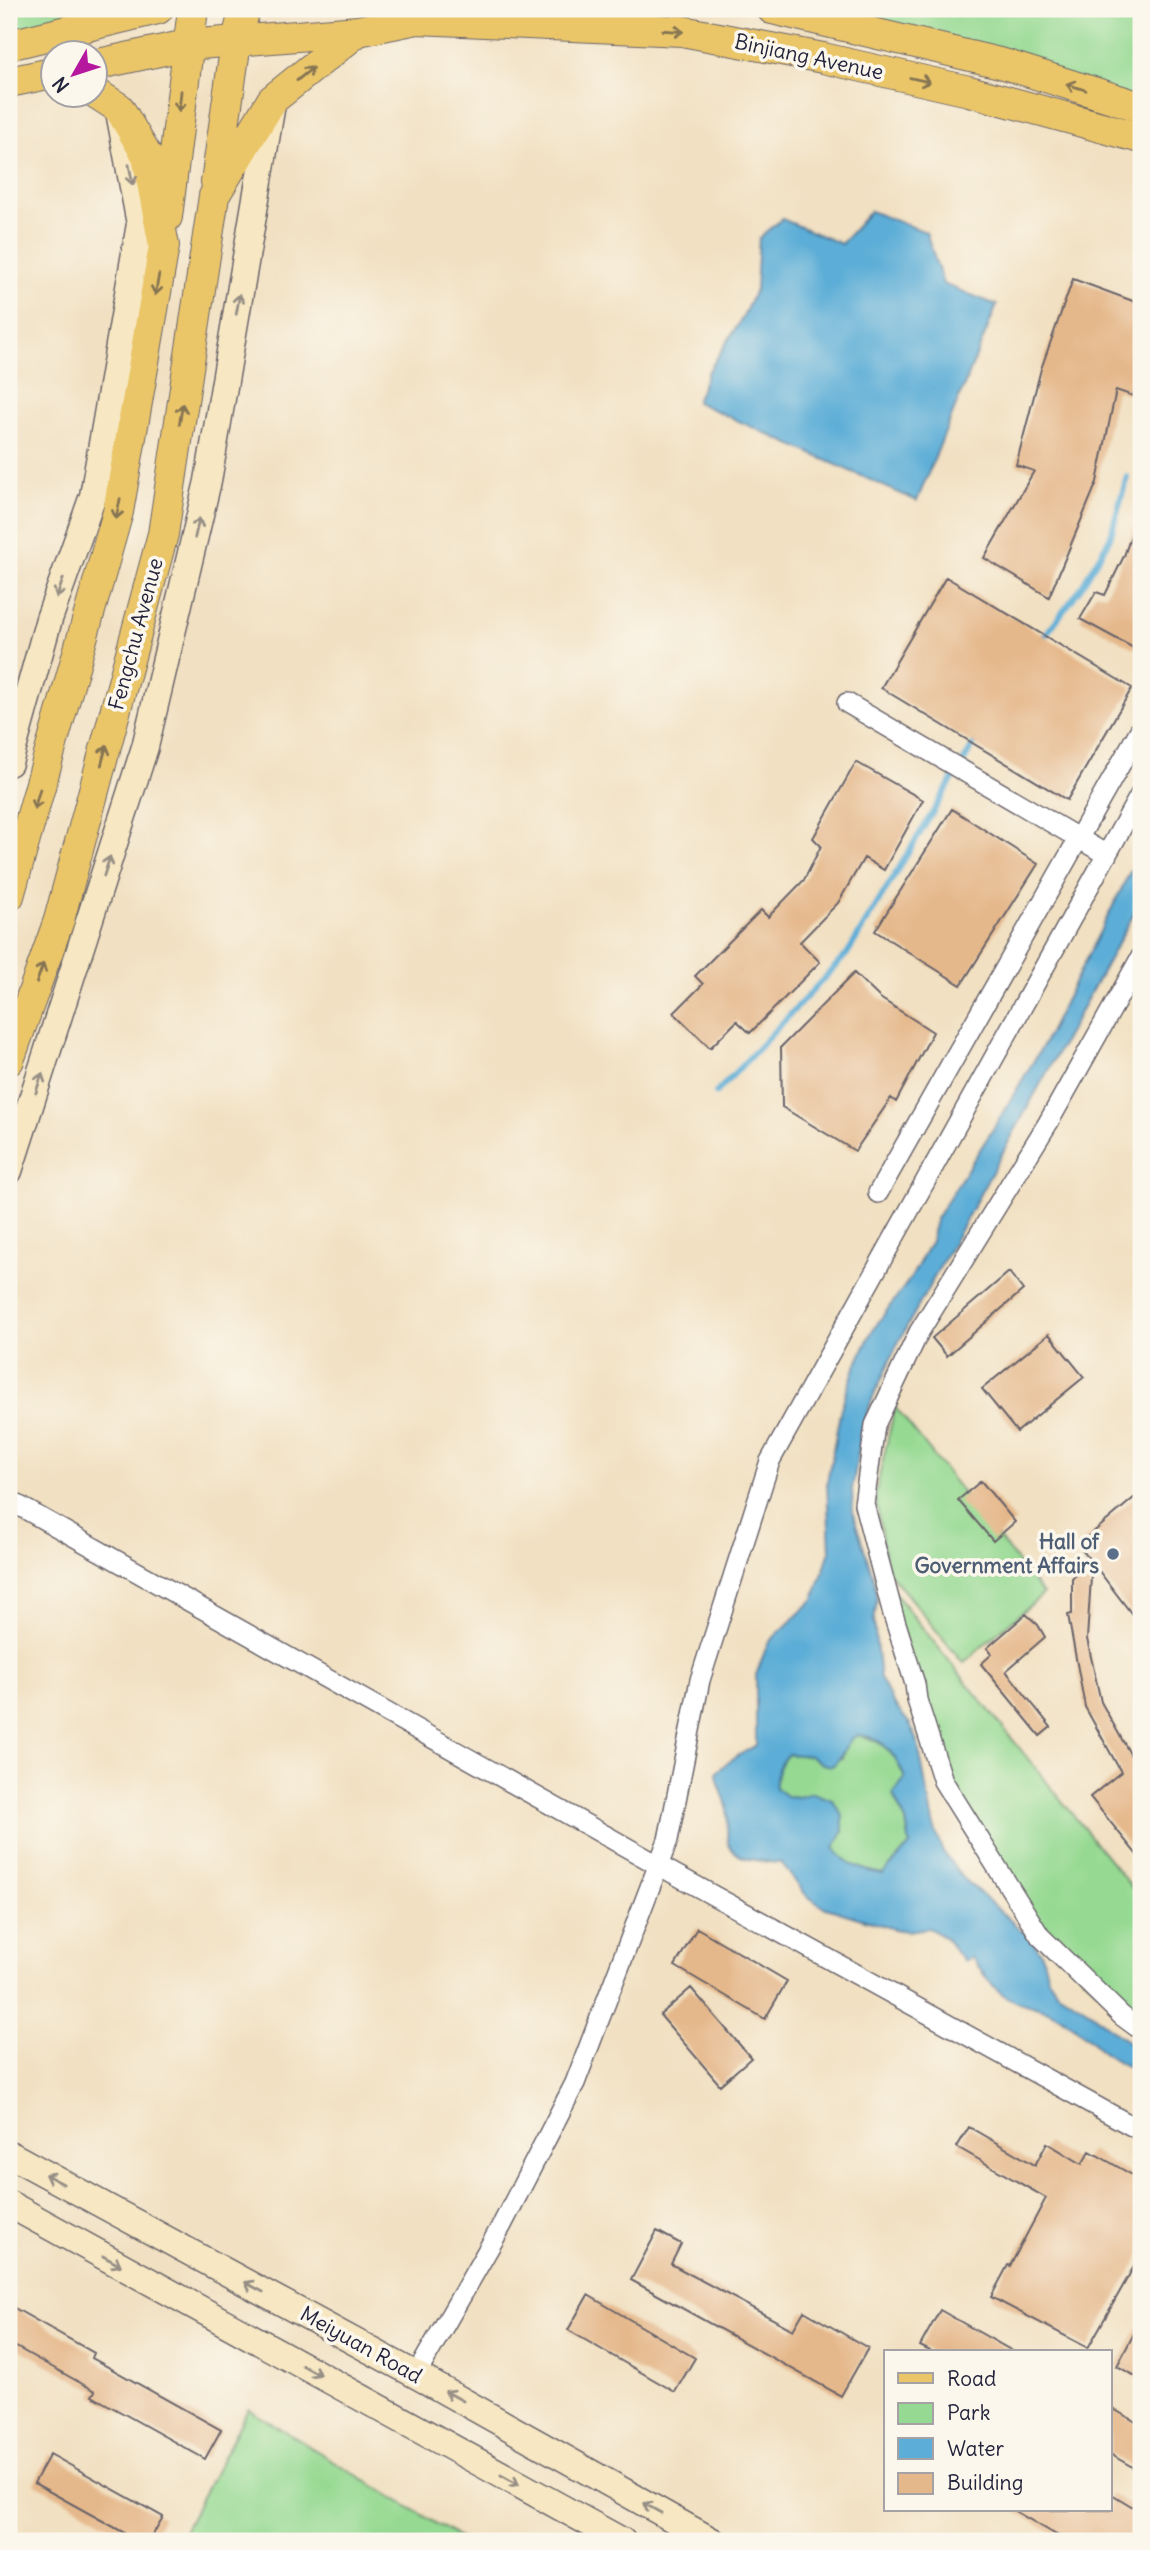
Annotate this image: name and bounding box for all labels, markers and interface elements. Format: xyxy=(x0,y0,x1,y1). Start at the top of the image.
one-way arrow xyxy=(661,24,684,37)
street label: Binjiang Avenue xyxy=(732,28,886,85)
north arrow xyxy=(38,38,108,108)
one-way arrow xyxy=(295,67,314,82)
text: N xyxy=(47,72,74,97)
one-way arrow xyxy=(908,74,931,88)
one-way arrow xyxy=(1065,80,1087,93)
one-way arrow xyxy=(174,89,187,111)
one-way arrow xyxy=(125,164,139,186)
one-way arrow xyxy=(150,273,163,296)
one-way arrow xyxy=(232,293,245,316)
one-way arrow xyxy=(175,403,188,426)
one-way arrow xyxy=(110,497,124,520)
one-way arrow xyxy=(191,517,204,540)
street label: Fengchu Avenue xyxy=(102,555,169,713)
one-way arrow xyxy=(53,577,65,599)
one-way arrow xyxy=(98,744,111,766)
one-way arrow xyxy=(30,787,43,809)
one-way arrow xyxy=(102,855,115,877)
one-way arrow xyxy=(35,962,47,984)
one-way arrow xyxy=(33,1072,46,1094)
place label: Hall of Government Affairs xyxy=(914,1528,1100,1579)
marker: Hall of Government Affairs xyxy=(1105,1546,1121,1562)
one-way arrow xyxy=(45,2172,65,2186)
one-way arrow xyxy=(101,2254,121,2268)
one-way arrow xyxy=(245,2280,265,2294)
street label: Meiyuan Road xyxy=(295,2300,427,2389)
legend xyxy=(884,2350,1112,2512)
one-way arrow xyxy=(300,2364,321,2377)
text: Road xyxy=(947,2365,996,2392)
one-way arrow xyxy=(444,2389,465,2402)
text: Park xyxy=(947,2399,990,2426)
text: Water xyxy=(947,2435,1005,2462)
text: Building xyxy=(947,2469,1023,2496)
one-way arrow xyxy=(500,2473,520,2487)
one-way arrow xyxy=(643,2501,663,2515)

